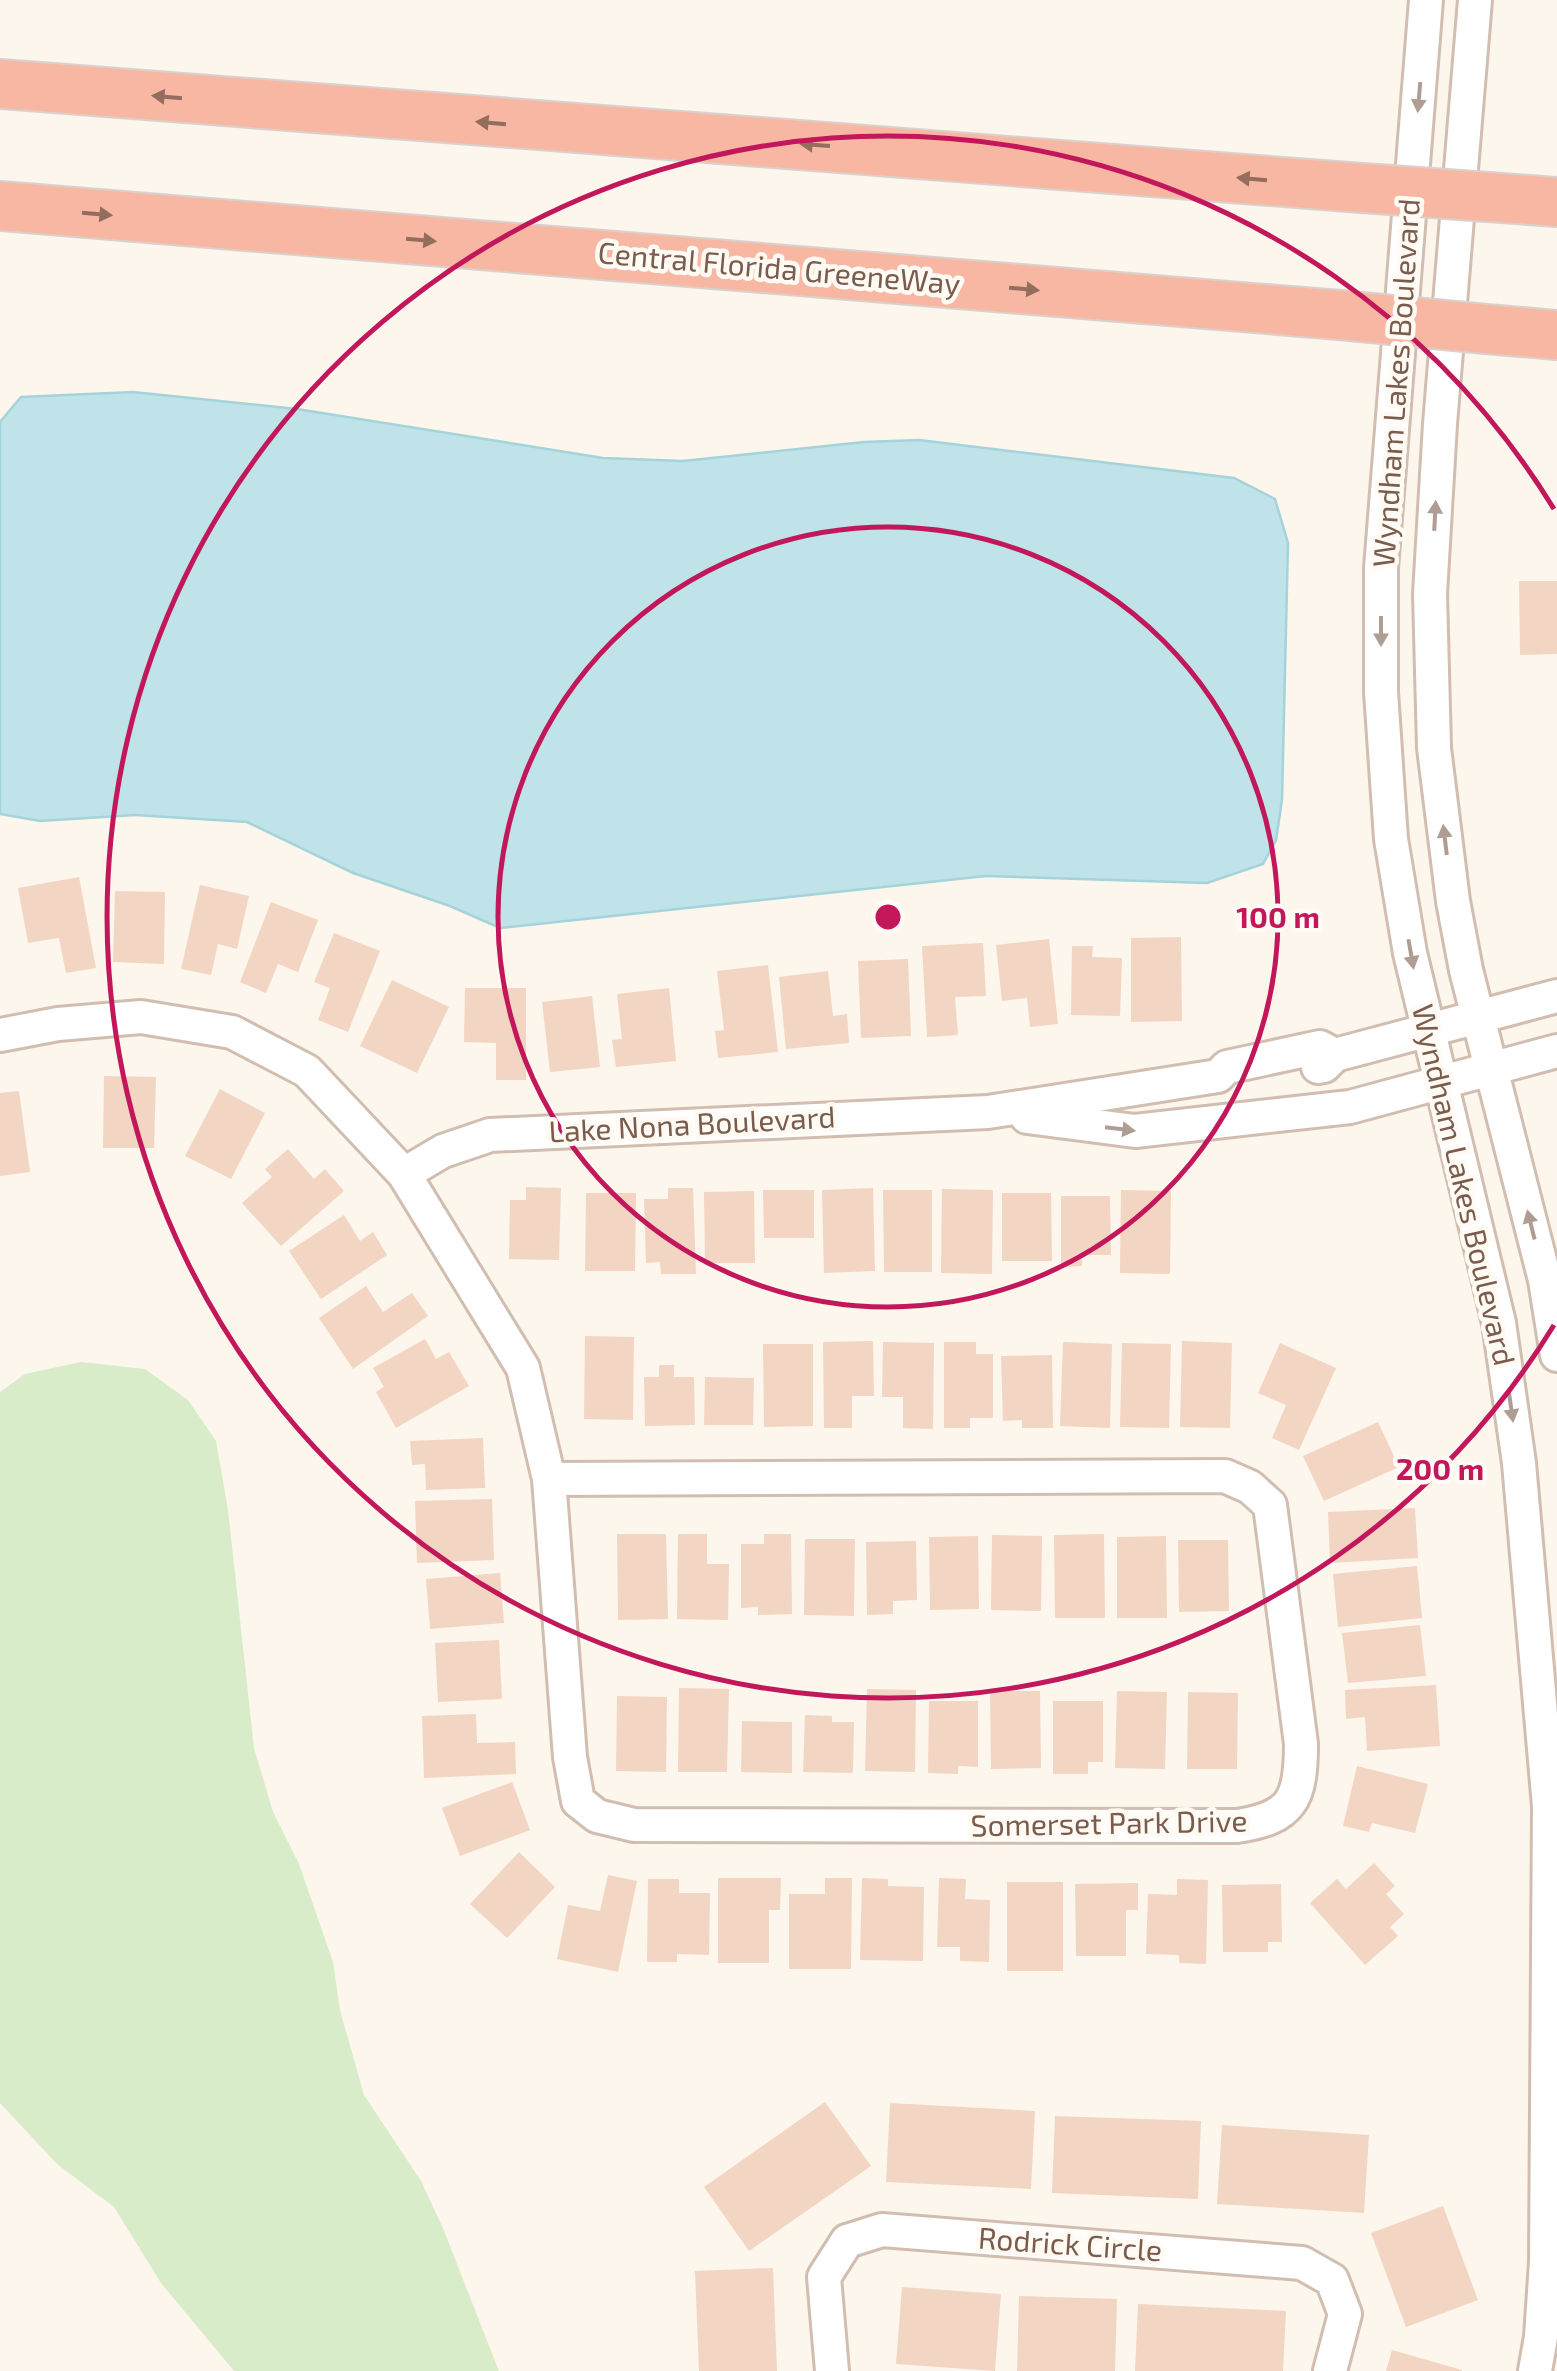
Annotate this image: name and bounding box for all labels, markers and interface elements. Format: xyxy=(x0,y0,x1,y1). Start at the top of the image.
one-way arrow xyxy=(1411,82,1427,114)
one-way arrow xyxy=(151,89,182,105)
one-way arrow xyxy=(474,115,506,131)
one-way arrow xyxy=(799,137,831,153)
one-way arrow xyxy=(1236,170,1267,186)
street label: Wyndham Lakes Boulevard xyxy=(1364,197,1426,568)
one-way arrow xyxy=(82,206,114,222)
one-way arrow xyxy=(406,233,438,249)
street label: Central Florida GreeneWay xyxy=(596,233,962,301)
one-way arrow xyxy=(1009,282,1041,298)
one-way arrow xyxy=(1427,499,1443,531)
one-way arrow xyxy=(1373,615,1389,647)
one-way arrow xyxy=(1437,823,1453,855)
text: 100 m xyxy=(1236,898,1320,934)
centre of rings xyxy=(870,899,906,935)
one-way arrow xyxy=(1404,938,1419,970)
street label: Wyndham Lakes Boulevard xyxy=(1406,1001,1524,1369)
street label: Lake Nona Boulevard xyxy=(548,1098,836,1148)
one-way arrow xyxy=(1104,1121,1136,1137)
one-way arrow xyxy=(1523,1209,1538,1240)
one-way arrow xyxy=(1504,1392,1520,1424)
text: 200 m xyxy=(1396,1450,1484,1486)
street label: Somerset Park Drive xyxy=(970,1802,1248,1842)
street label: Rodrick Circle xyxy=(977,2219,1163,2267)

